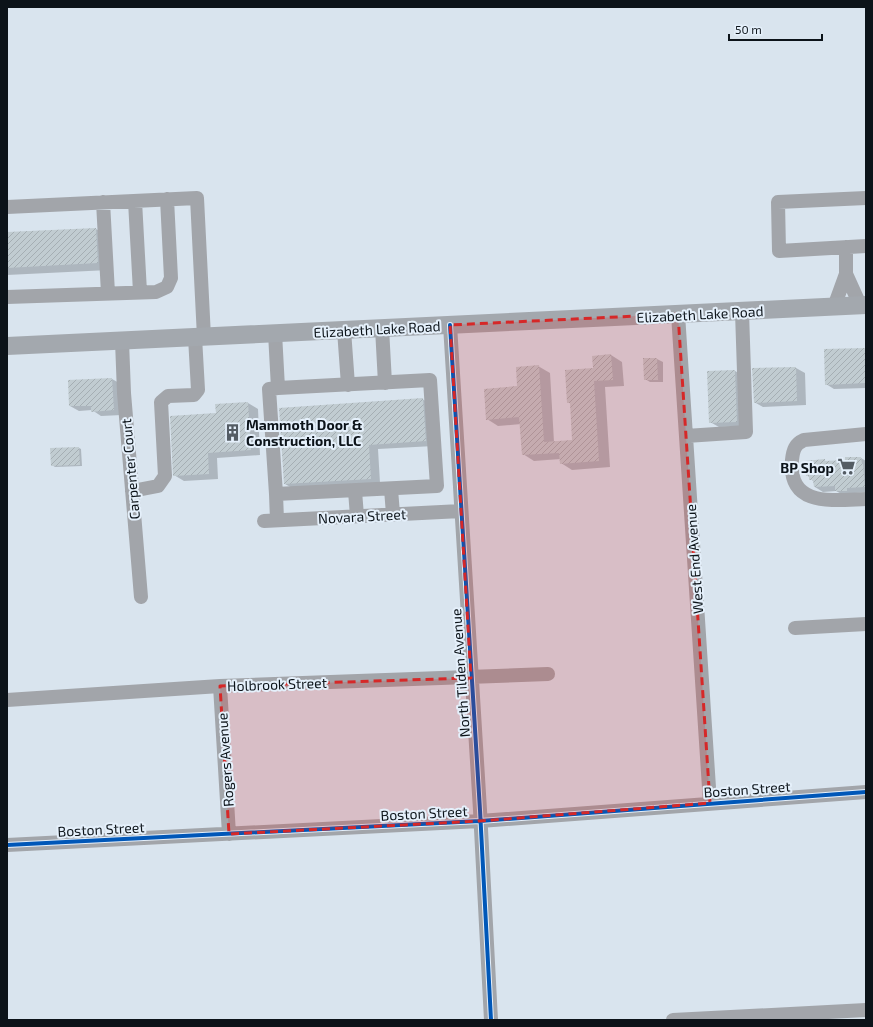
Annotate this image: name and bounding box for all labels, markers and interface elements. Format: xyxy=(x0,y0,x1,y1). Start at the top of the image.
scale bar xyxy=(729,16,822,42)
text: 50 m xyxy=(735,22,762,36)
street label: Elizabeth Lake Road xyxy=(636,302,764,326)
street label: Elizabeth Lake Road xyxy=(313,317,441,341)
place label: Mammoth Door & Construction, LLC xyxy=(246,416,363,449)
street label: Carpenter Court xyxy=(117,418,143,520)
building icon: Mammoth Door & Construction, LLC xyxy=(223,422,243,442)
supermarket icon: BP Shop xyxy=(837,457,857,477)
place label: BP Shop xyxy=(780,459,834,476)
street label: West End Avenue xyxy=(682,504,706,614)
street label: Novara Street xyxy=(318,505,406,527)
street label: North Tilden Avenue xyxy=(447,608,473,738)
street label: Holbrook Street xyxy=(227,674,327,694)
street label: Rogers Avenue xyxy=(213,712,237,808)
street label: Boston Street xyxy=(703,777,791,801)
street label: Boston Street xyxy=(380,802,468,824)
street label: Boston Street xyxy=(57,818,145,840)

